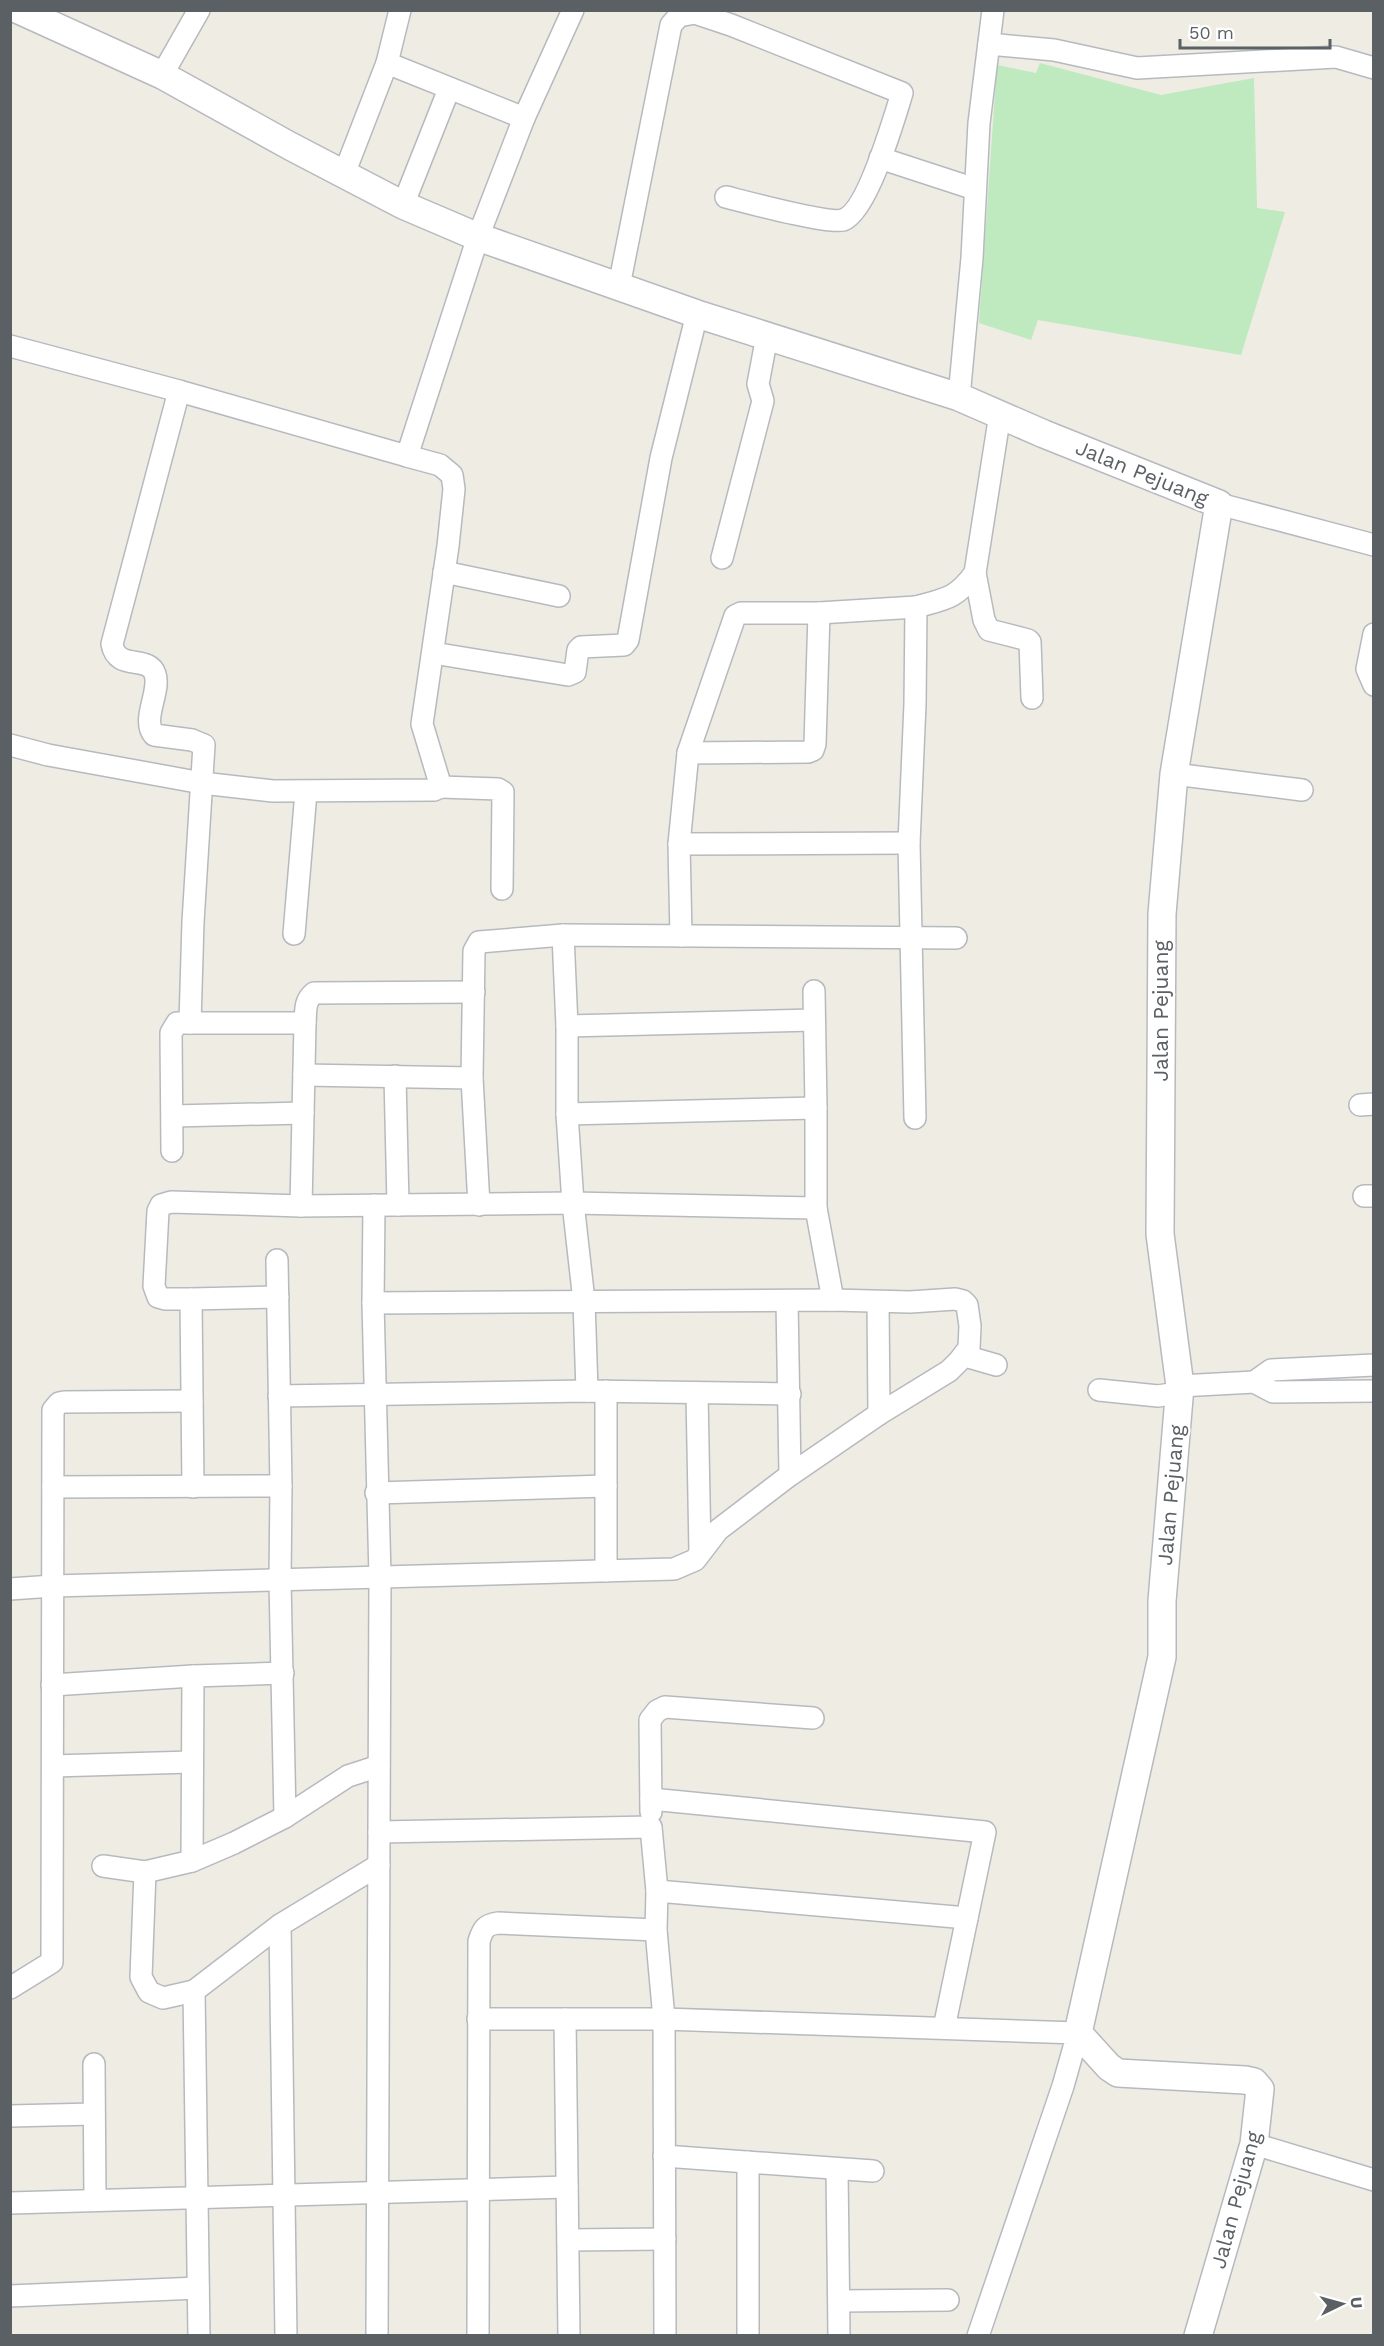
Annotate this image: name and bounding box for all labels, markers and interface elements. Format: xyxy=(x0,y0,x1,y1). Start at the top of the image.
scale bar xyxy=(1180,12,1330,50)
text: 50 m xyxy=(1189,22,1234,43)
street label: Jalan Pejuang xyxy=(1072,434,1213,511)
street label: Jalan Pejuang xyxy=(1148,940,1173,1082)
street label: Jalan Pejuang xyxy=(1152,1423,1189,1566)
street label: Jalan Pejuang xyxy=(1205,2128,1266,2271)
north arrow xyxy=(1312,2274,1372,2334)
text: U xyxy=(1346,2296,1366,2309)

